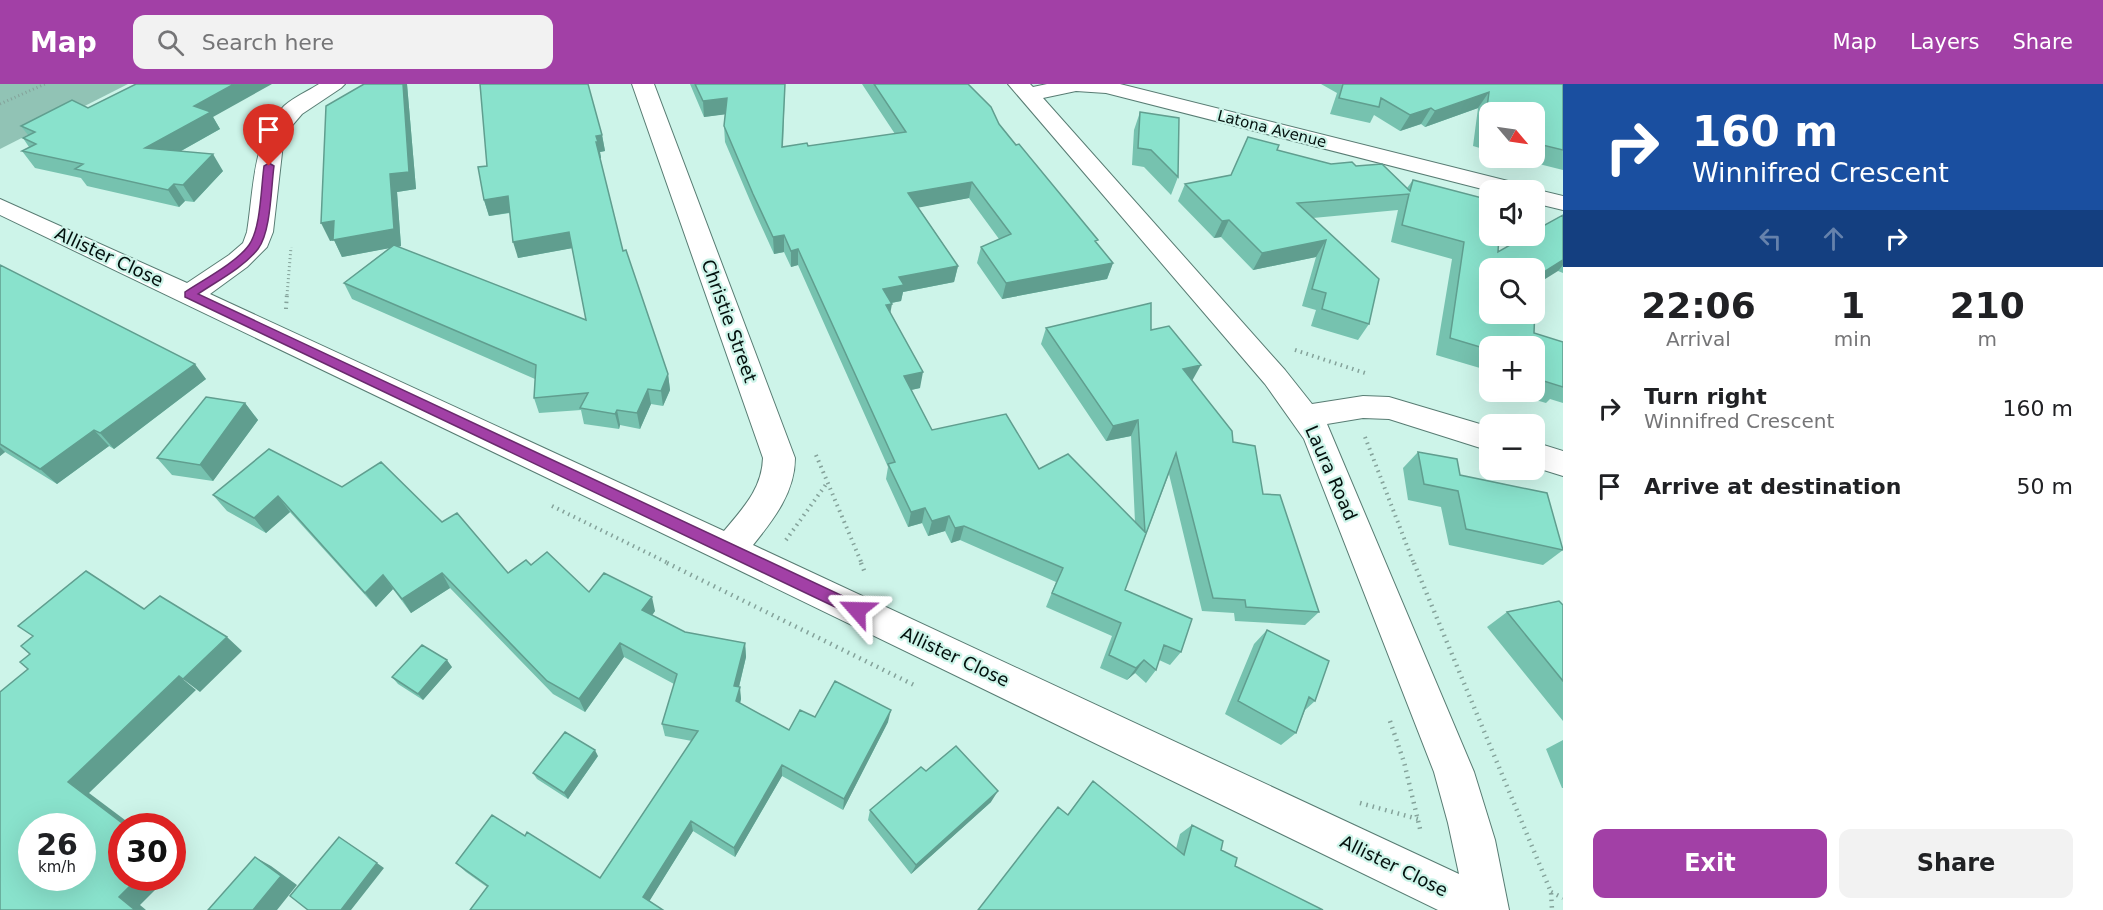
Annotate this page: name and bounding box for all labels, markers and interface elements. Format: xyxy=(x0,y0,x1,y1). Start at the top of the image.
search box xyxy=(133,15,553,69)
text: Map xyxy=(30,26,97,59)
icon: search xyxy=(154,26,187,59)
text: Search here xyxy=(202,30,334,55)
text: Map xyxy=(1833,30,1877,54)
text: Layers xyxy=(1910,30,1979,54)
text: Share xyxy=(2012,30,2073,54)
north arrow xyxy=(1479,102,1545,168)
map controls xyxy=(1479,102,1545,480)
pin xyxy=(243,104,294,166)
street label: Latona Avenue xyxy=(1216,107,1328,151)
text: 160 m xyxy=(1692,107,1838,156)
icon: right xyxy=(1593,108,1671,186)
icon: arrive xyxy=(252,113,285,146)
text: Winnifred Crescent xyxy=(1692,157,1949,188)
button: sound xyxy=(1479,180,1545,246)
street label: Allister Close xyxy=(52,222,167,291)
icon: left xyxy=(1754,222,1787,255)
icon: ahead xyxy=(1817,222,1850,255)
icon: right xyxy=(1880,222,1913,255)
street label: Christie Street xyxy=(697,256,761,385)
button: search xyxy=(1479,258,1545,324)
text: 22:06 xyxy=(1641,285,1756,326)
text: 1 xyxy=(1840,285,1865,326)
text: 210 xyxy=(1950,285,2025,326)
text: Arrival xyxy=(1666,327,1731,351)
text: min xyxy=(1834,327,1872,351)
text: m xyxy=(1978,327,1997,351)
button: + xyxy=(1479,336,1545,402)
text: Turn right xyxy=(1644,384,1767,409)
icon: right xyxy=(1593,392,1626,425)
text: 160 m xyxy=(2003,396,2073,421)
text: Winnifred Crescent xyxy=(1644,409,1834,433)
button: − xyxy=(1479,414,1545,480)
street label: Laura Road xyxy=(1301,422,1362,524)
icon: arrive xyxy=(1593,470,1626,503)
text: Arrive at destination xyxy=(1644,474,1901,499)
text: 50 m xyxy=(2017,474,2073,499)
position arrow xyxy=(825,578,889,642)
street label: Allister Close xyxy=(898,622,1013,691)
speed limit sign: 30 xyxy=(108,813,186,891)
text: 26 xyxy=(36,827,78,862)
button: Exit xyxy=(1593,829,1827,898)
button: Share xyxy=(1839,829,2073,898)
street label: Allister Close xyxy=(1337,830,1451,901)
text: km/h xyxy=(38,858,76,876)

